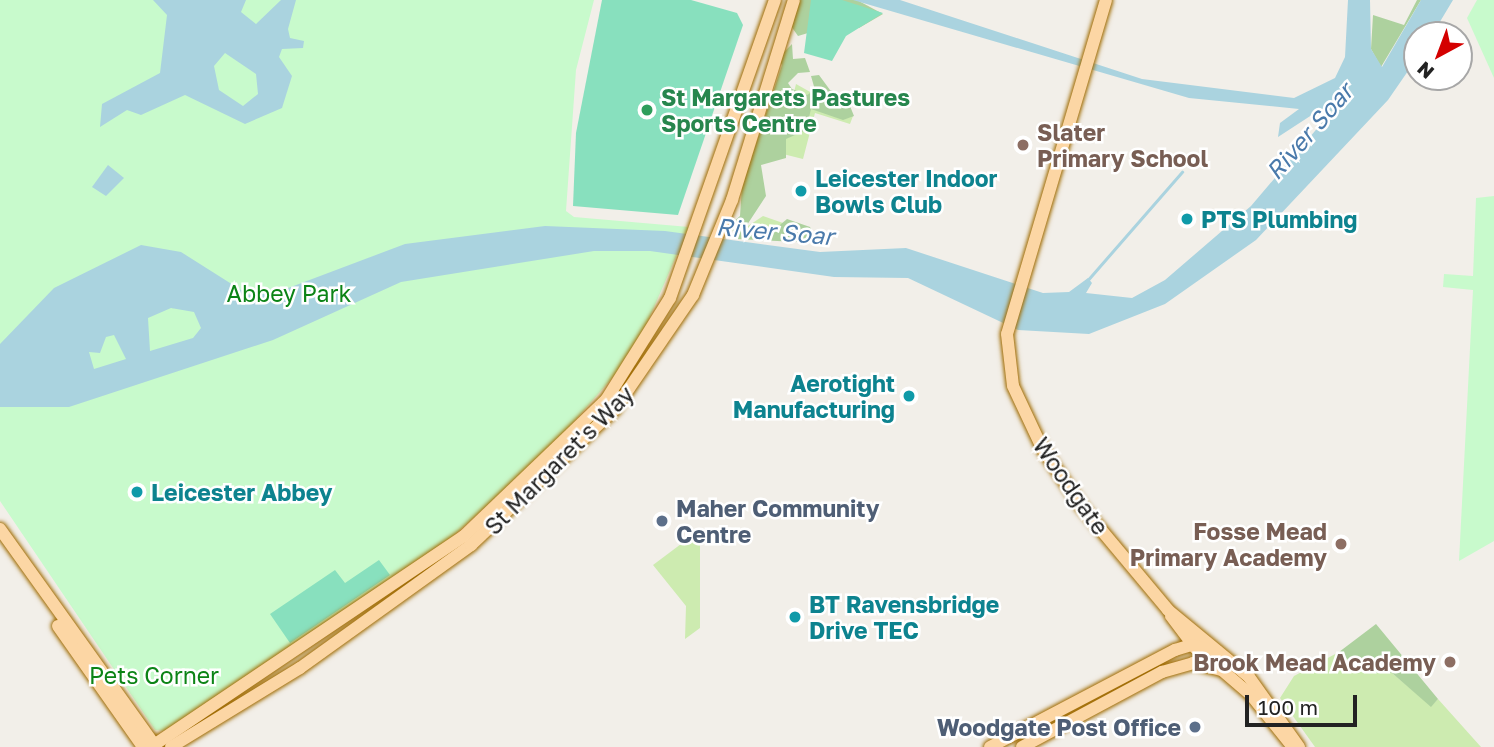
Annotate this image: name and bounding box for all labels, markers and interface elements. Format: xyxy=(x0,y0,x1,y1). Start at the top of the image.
north arrow xyxy=(1403,21,1473,91)
text: N xyxy=(1412,57,1438,84)
water label: River Soar xyxy=(1260,77,1358,185)
place label: St Margarets Pastures Sports Centre xyxy=(661,83,910,137)
marker: St Margarets Pastures Sports Centre xyxy=(639,102,655,118)
place label: Slater Primary School xyxy=(1037,118,1208,172)
marker: Slater Primary School xyxy=(1015,137,1031,153)
place label: Leicester Indoor Bowls Club xyxy=(815,164,997,218)
marker: Leicester Indoor Bowls Club xyxy=(793,183,809,199)
place label: PTS Plumbing xyxy=(1201,205,1358,233)
marker: PTS Plumbing xyxy=(1179,211,1195,227)
water label: River Soar xyxy=(715,212,835,250)
park label: Abbey Park xyxy=(226,279,352,307)
place label: Aerotight Manufacturing xyxy=(733,369,895,423)
street label: St Margaret's Way xyxy=(479,380,639,540)
marker: Aerotight Manufacturing xyxy=(901,388,917,404)
street label: Woodgate xyxy=(1027,432,1115,540)
place label: Leicester Abbey xyxy=(151,478,333,506)
marker: Leicester Abbey xyxy=(129,484,145,500)
place label: Maher Community Centre xyxy=(676,494,880,548)
marker: Maher Community Centre xyxy=(654,513,670,529)
place label: Fosse Mead Primary Academy xyxy=(1130,517,1327,571)
marker: Fosse Mead Primary Academy xyxy=(1333,536,1349,552)
place label: BT Ravensbridge Drive TEC xyxy=(809,590,999,644)
marker: BT Ravensbridge Drive TEC xyxy=(787,609,803,625)
place label: Brook Mead Academy xyxy=(1193,648,1436,676)
marker: Brook Mead Academy xyxy=(1442,654,1458,670)
park label: Pets Corner xyxy=(89,661,219,689)
scale bar xyxy=(1249,680,1361,724)
text: 100 m xyxy=(1258,694,1318,720)
place label: Woodgate Post Office xyxy=(937,713,1181,741)
marker: Woodgate Post Office xyxy=(1187,719,1203,735)

